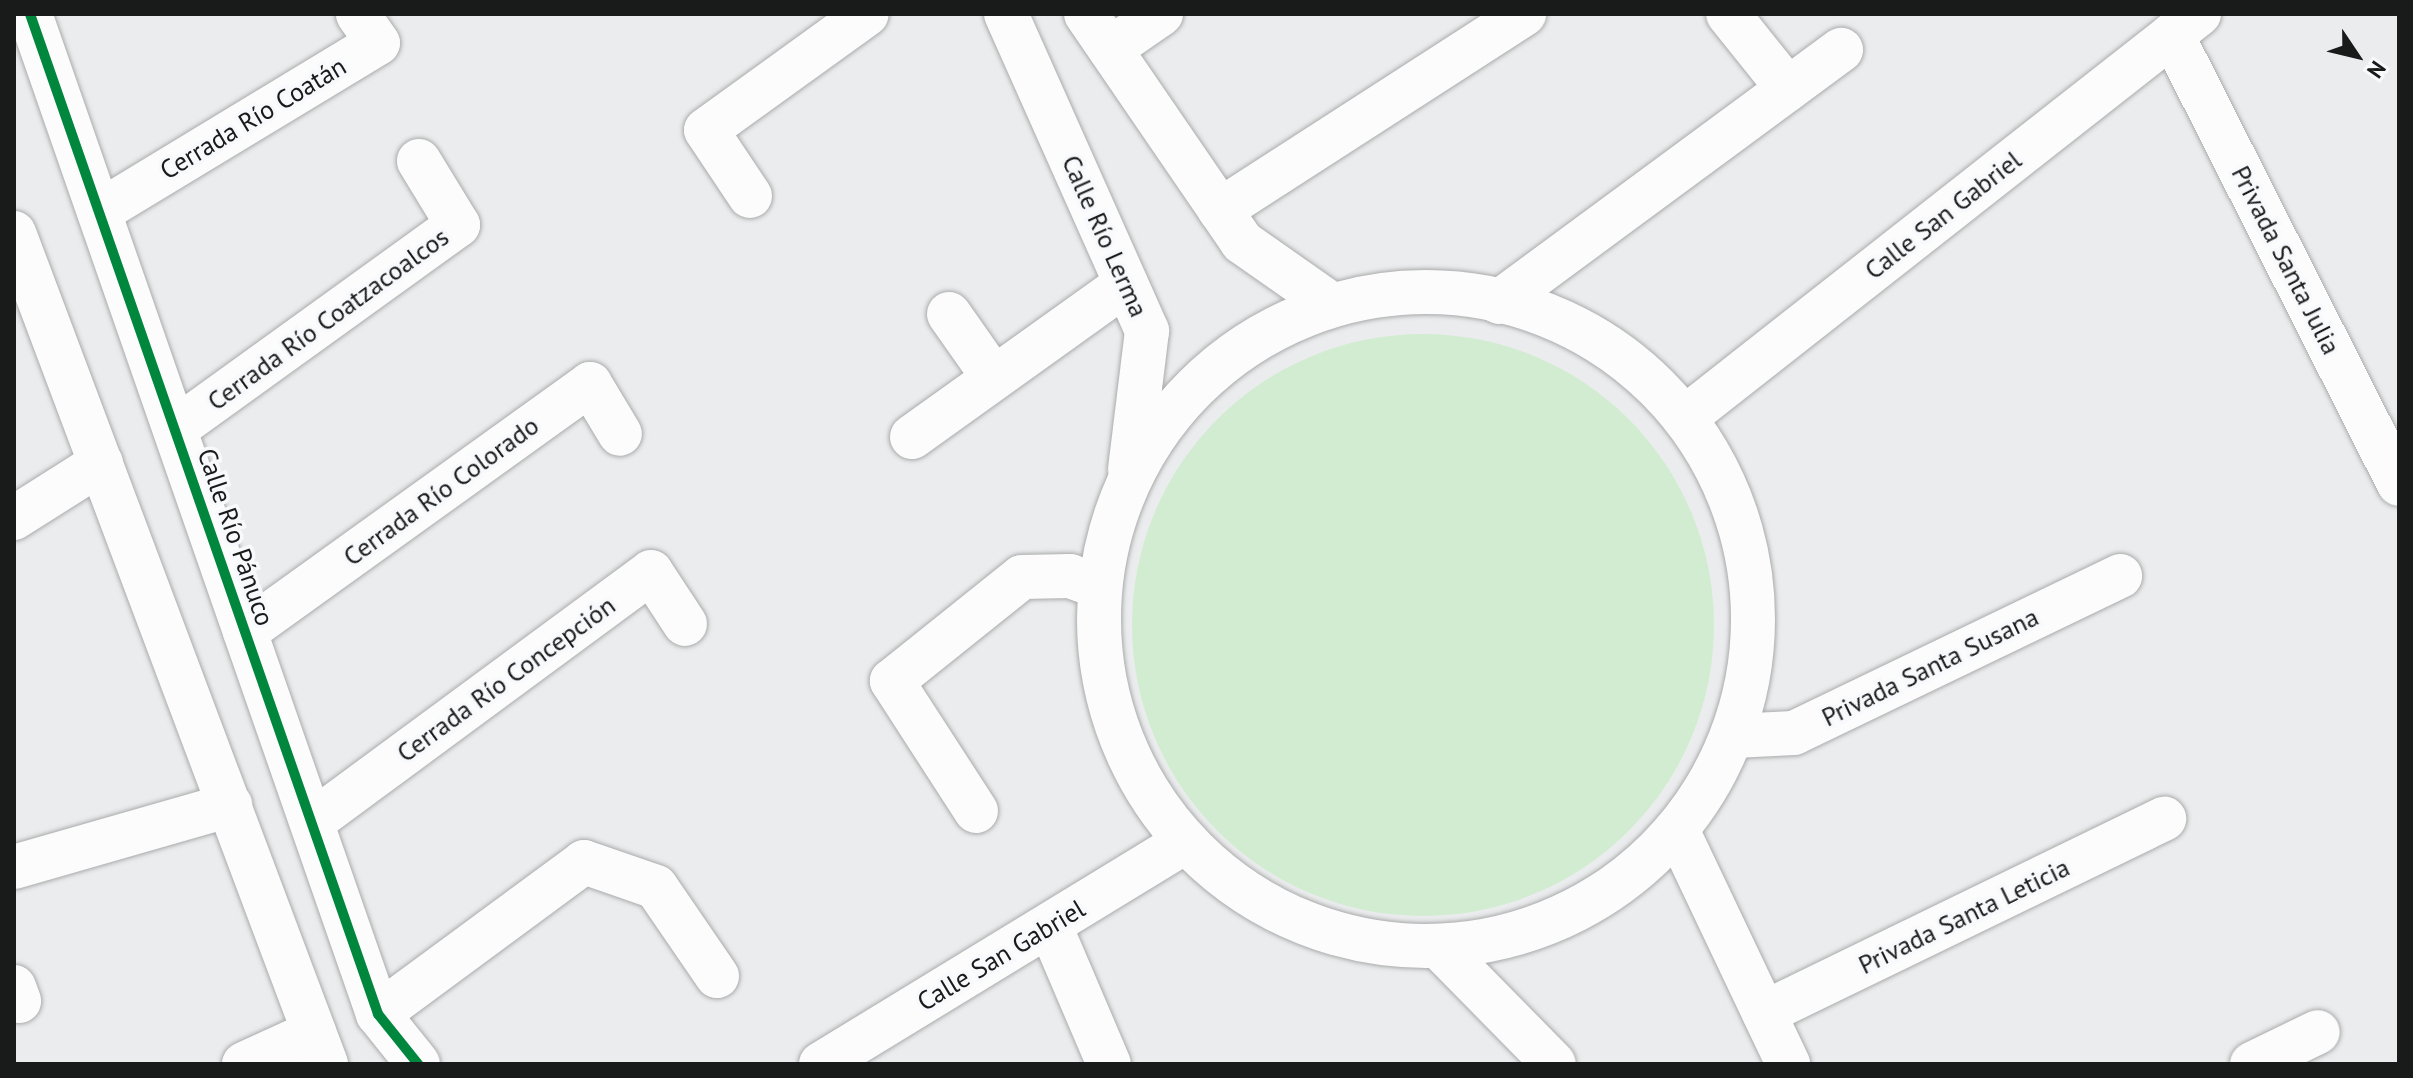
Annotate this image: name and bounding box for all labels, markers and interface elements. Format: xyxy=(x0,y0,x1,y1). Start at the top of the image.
north arrow xyxy=(2317,16,2397,96)
street label: Cerrada Río Coatán xyxy=(154,50,352,186)
text: N xyxy=(2361,56,2392,84)
street label: Calle San Gabriel xyxy=(1859,144,2027,286)
street label: Calle Río Lerma xyxy=(1055,150,1155,322)
street label: Privada Santa Julia xyxy=(2225,161,2347,359)
street label: Cerrada Río Coatzacoalcos xyxy=(201,221,455,417)
street label: Cerrada Río Colorado xyxy=(337,410,545,572)
street label: Calle Río Pánuco xyxy=(191,444,281,630)
street label: Cerrada Río Concepción xyxy=(391,589,621,769)
street label: Privada Santa Susana xyxy=(1817,601,2043,733)
street label: Privada Santa Leticia xyxy=(1853,851,2075,981)
street label: Calle San Gabriel xyxy=(912,893,1090,1017)

